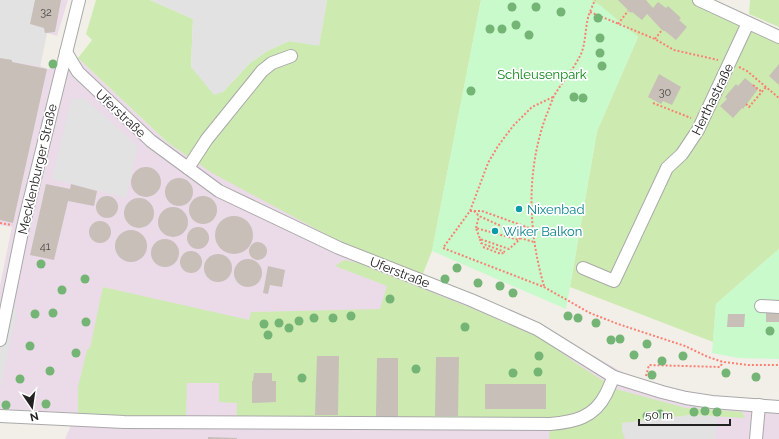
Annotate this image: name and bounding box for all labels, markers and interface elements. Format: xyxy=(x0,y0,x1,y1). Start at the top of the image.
house number: 32 xyxy=(40,6,52,19)
street label: Herthastraße xyxy=(689,61,736,137)
park label: Schleusenpark xyxy=(497,67,587,82)
street label: Uferstraße xyxy=(92,86,149,141)
house number: 30 xyxy=(659,86,672,99)
street label: Mecklenburger Straße xyxy=(15,102,60,236)
place label: Nixenbad xyxy=(527,202,585,217)
marker: Nixenbad xyxy=(514,204,524,214)
place label: Wiker Balkon xyxy=(503,224,582,239)
marker: Wiker Balkon xyxy=(490,226,500,236)
house number: 41 xyxy=(40,240,51,253)
street label: Uferstraße xyxy=(368,254,432,291)
north arrow xyxy=(12,387,52,427)
scale bar xyxy=(639,401,730,427)
text: 50 m xyxy=(645,408,673,422)
text: N xyxy=(29,409,40,424)

